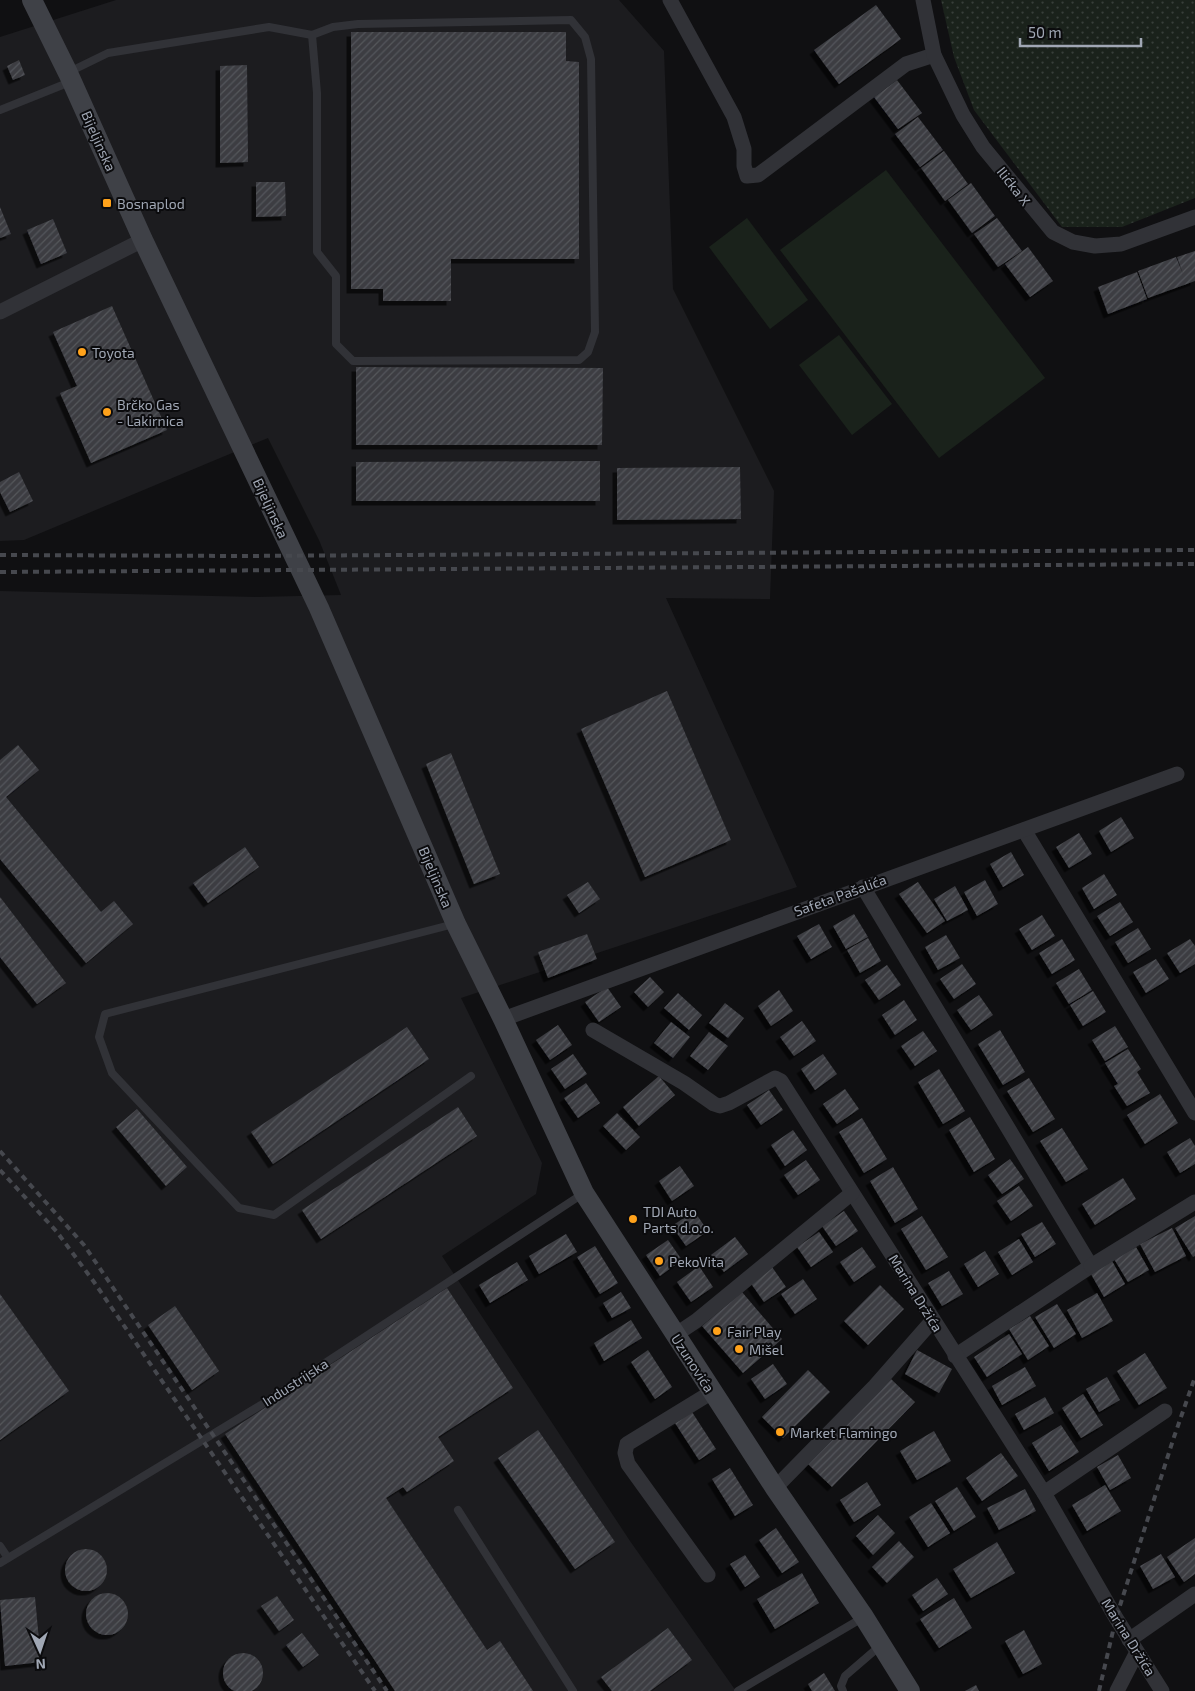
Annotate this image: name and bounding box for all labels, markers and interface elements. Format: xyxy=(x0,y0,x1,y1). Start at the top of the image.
scale bar xyxy=(1020,15,1141,47)
text: 50 m xyxy=(1028,23,1062,41)
street label: Bijeljinska xyxy=(78,108,120,174)
street label: Ilićka X xyxy=(994,163,1035,209)
place label: Bosnaplod xyxy=(117,195,185,212)
marker: Bosnaplod xyxy=(101,197,113,209)
place label: Toyota xyxy=(92,344,135,361)
marker: Toyota xyxy=(76,346,88,358)
place label: Brčko Gas - Lakirnica xyxy=(117,396,184,429)
marker: Brčko Gas - Lakirnica xyxy=(101,406,113,418)
street label: Bijeljinska xyxy=(250,475,292,541)
street label: Bijeljinska xyxy=(416,844,456,910)
street label: Safeta Pašalića xyxy=(791,870,889,920)
place label: TDI Auto Parts d.o.o. xyxy=(643,1203,714,1236)
marker: TDI Auto Parts d.o.o. xyxy=(627,1213,639,1225)
street label: Marina Držića xyxy=(885,1251,947,1335)
place label: PekoVita xyxy=(669,1253,724,1270)
marker: PekoVita xyxy=(653,1255,665,1267)
place label: Fair Play xyxy=(727,1323,782,1340)
marker: Fair Play xyxy=(711,1325,723,1337)
street label: Uzunovića xyxy=(668,1331,718,1395)
place label: Mišel xyxy=(749,1341,784,1358)
marker: Mišel xyxy=(733,1343,745,1355)
street label: Industrijska xyxy=(259,1355,331,1409)
place label: Market Flamingo xyxy=(790,1424,897,1441)
marker: Market Flamingo xyxy=(774,1426,786,1438)
street label: Marina Držića xyxy=(1098,1595,1160,1679)
north arrow xyxy=(15,1626,65,1676)
text: N xyxy=(35,1656,46,1673)

